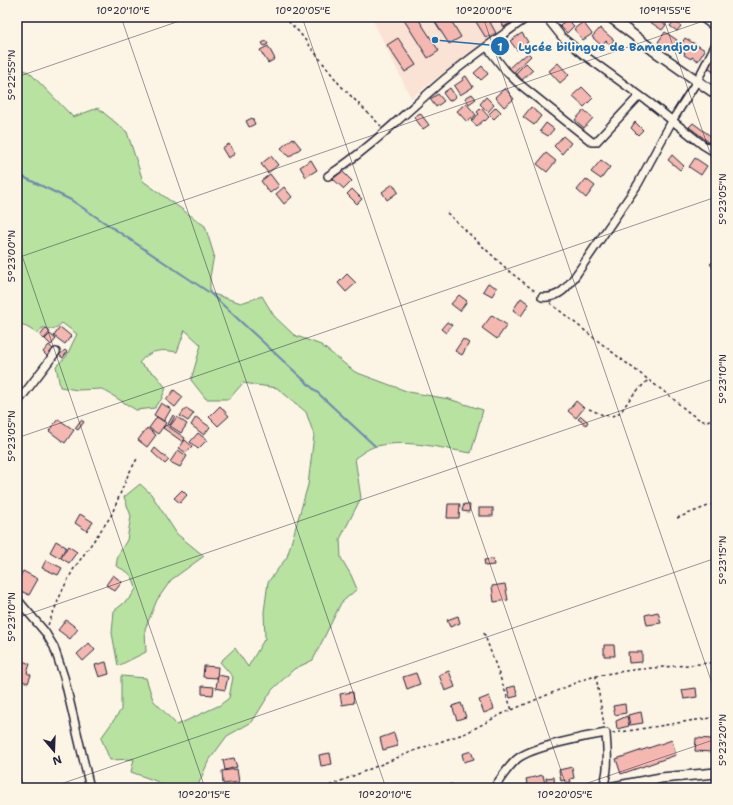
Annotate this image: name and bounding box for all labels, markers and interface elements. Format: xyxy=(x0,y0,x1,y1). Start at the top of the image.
text: 10°20'10"E xyxy=(96,4,150,17)
text: 10°20'05"E xyxy=(275,4,331,17)
text: 10°20'00"E xyxy=(456,4,512,17)
text: 10°19'55"E xyxy=(639,4,691,17)
callout: Lycée bilingue de Bamendjou xyxy=(490,34,705,58)
text: 1 xyxy=(497,39,503,55)
text: Lycée bilingue de Bamendjou xyxy=(518,39,698,55)
text: 5°22'55"N xyxy=(5,50,18,100)
text: 5°23'05"N xyxy=(716,173,729,225)
text: 5°23'00"N xyxy=(5,230,18,282)
text: 5°23'10"N xyxy=(716,354,729,404)
text: 5°23'05"N xyxy=(5,410,18,462)
text: 5°23'15"N xyxy=(716,536,729,584)
text: 5°23'10"N xyxy=(5,592,18,642)
text: 5°23'20"N xyxy=(716,714,729,766)
north arrow xyxy=(34,731,74,771)
text: N xyxy=(50,751,64,769)
text: 10°20'15"E xyxy=(178,788,230,801)
text: 10°20'10"E xyxy=(358,788,412,801)
text: 10°20'05"E xyxy=(537,788,593,801)

